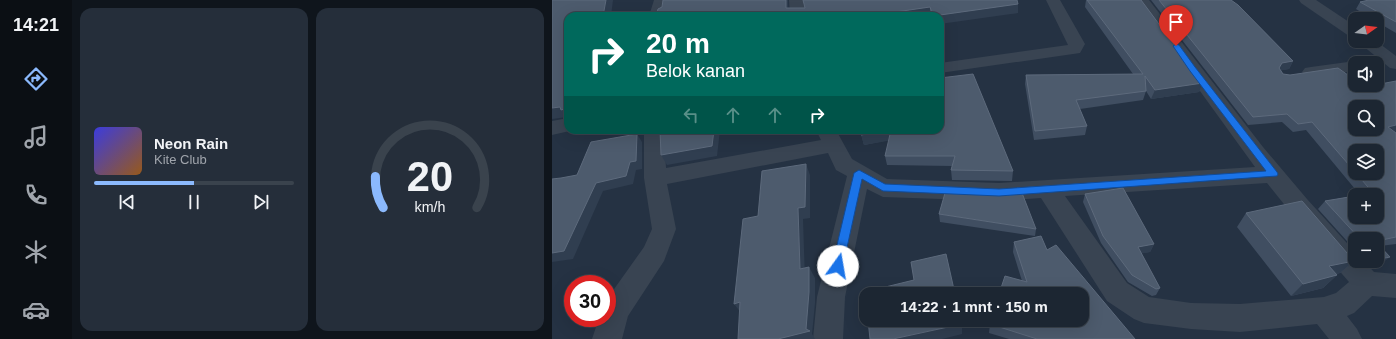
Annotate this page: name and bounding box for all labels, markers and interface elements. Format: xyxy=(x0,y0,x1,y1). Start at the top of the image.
pin xyxy=(1159,5,1193,46)
icon: arrive xyxy=(1165,11,1187,33)
north arrow xyxy=(1348,12,1384,48)
map controls xyxy=(1348,12,1384,268)
text: 14:21 xyxy=(13,15,59,35)
icon: right xyxy=(580,28,632,80)
text: 20 m xyxy=(646,28,710,59)
button: sound xyxy=(1348,56,1384,92)
text: Belok kanan xyxy=(646,61,745,81)
icon: directions xyxy=(22,65,50,93)
button: search xyxy=(1348,100,1384,136)
icon: left xyxy=(680,104,702,126)
icon: ahead xyxy=(722,104,744,126)
icon: ahead xyxy=(764,104,786,126)
icon: right xyxy=(806,104,828,126)
icon: music xyxy=(22,123,50,151)
text: Neon Rain xyxy=(154,135,228,152)
button: layers xyxy=(1348,144,1384,180)
text: Kite Club xyxy=(154,152,207,167)
text: 20 xyxy=(407,152,453,199)
icon: phone xyxy=(22,181,50,209)
button: + xyxy=(1348,188,1384,224)
icon: previous xyxy=(116,191,138,213)
icon: pause xyxy=(183,191,205,213)
icon: next xyxy=(250,191,272,213)
text: km/h xyxy=(415,198,446,214)
button: − xyxy=(1348,232,1384,268)
icon: climate xyxy=(22,238,50,266)
position arrow xyxy=(817,245,859,287)
speed limit sign: 30 xyxy=(564,275,616,327)
icon: car xyxy=(22,296,50,324)
text: 14:22 · 1 mnt · 150 m xyxy=(900,298,1048,315)

